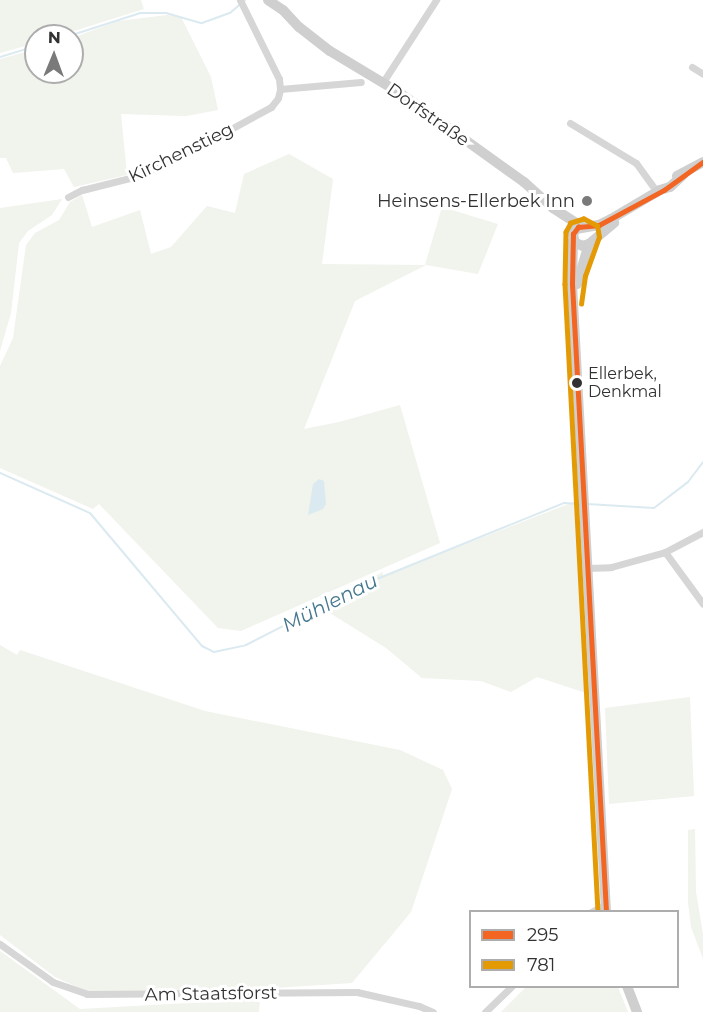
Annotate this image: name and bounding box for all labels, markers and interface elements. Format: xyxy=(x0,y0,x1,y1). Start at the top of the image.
north arrow xyxy=(24,24,84,84)
text: N xyxy=(48,28,61,47)
street label: Dorfstraße xyxy=(383,79,473,151)
street label: Kirchenstieg xyxy=(125,118,237,188)
place label: Heinsens-Ellerbek Inn xyxy=(377,190,575,212)
marker: Heinsens-Ellerbek Inn xyxy=(580,194,594,208)
place label: Ellerbek, Denkmal xyxy=(588,364,662,402)
marker: Ellerbek, Denkmal xyxy=(571,377,583,389)
water label: Mühlenau xyxy=(278,569,382,637)
legend xyxy=(469,910,679,988)
text: 295 xyxy=(527,924,558,946)
text: 781 xyxy=(527,954,555,976)
street label: Am Staatsforst xyxy=(145,982,277,1006)

